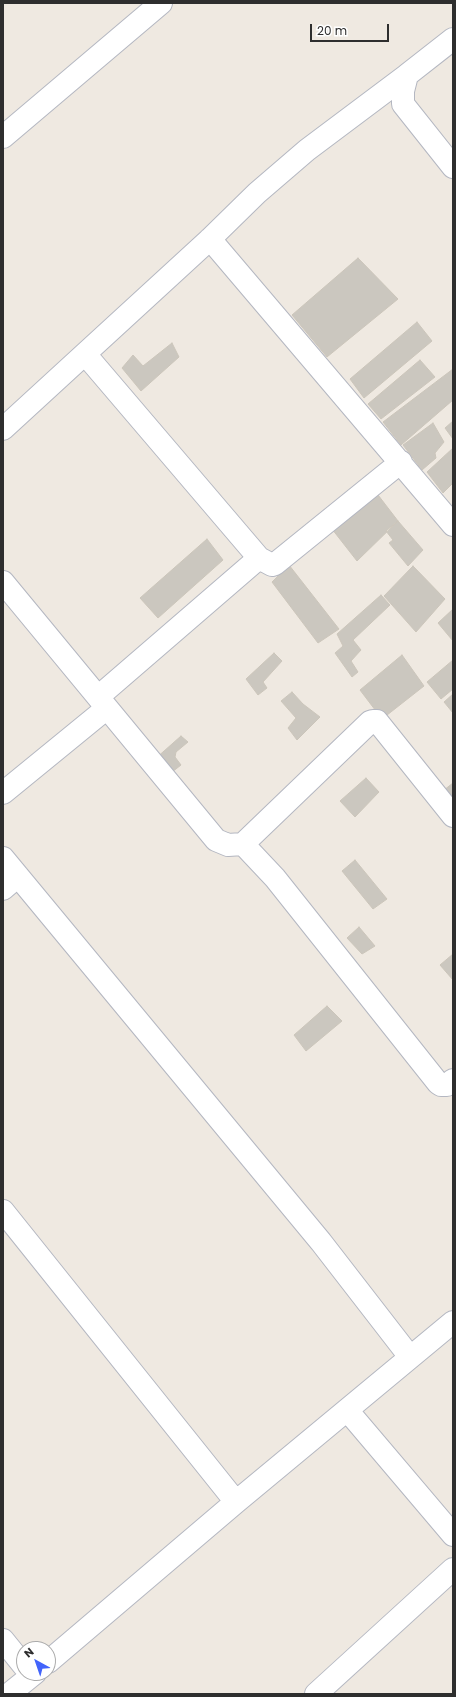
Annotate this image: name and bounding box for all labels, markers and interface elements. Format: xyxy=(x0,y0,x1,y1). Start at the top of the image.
scale bar xyxy=(312,16,391,42)
text: 20 m xyxy=(317,22,347,39)
north arrow xyxy=(16,1641,56,1681)
text: N xyxy=(21,1644,37,1661)

